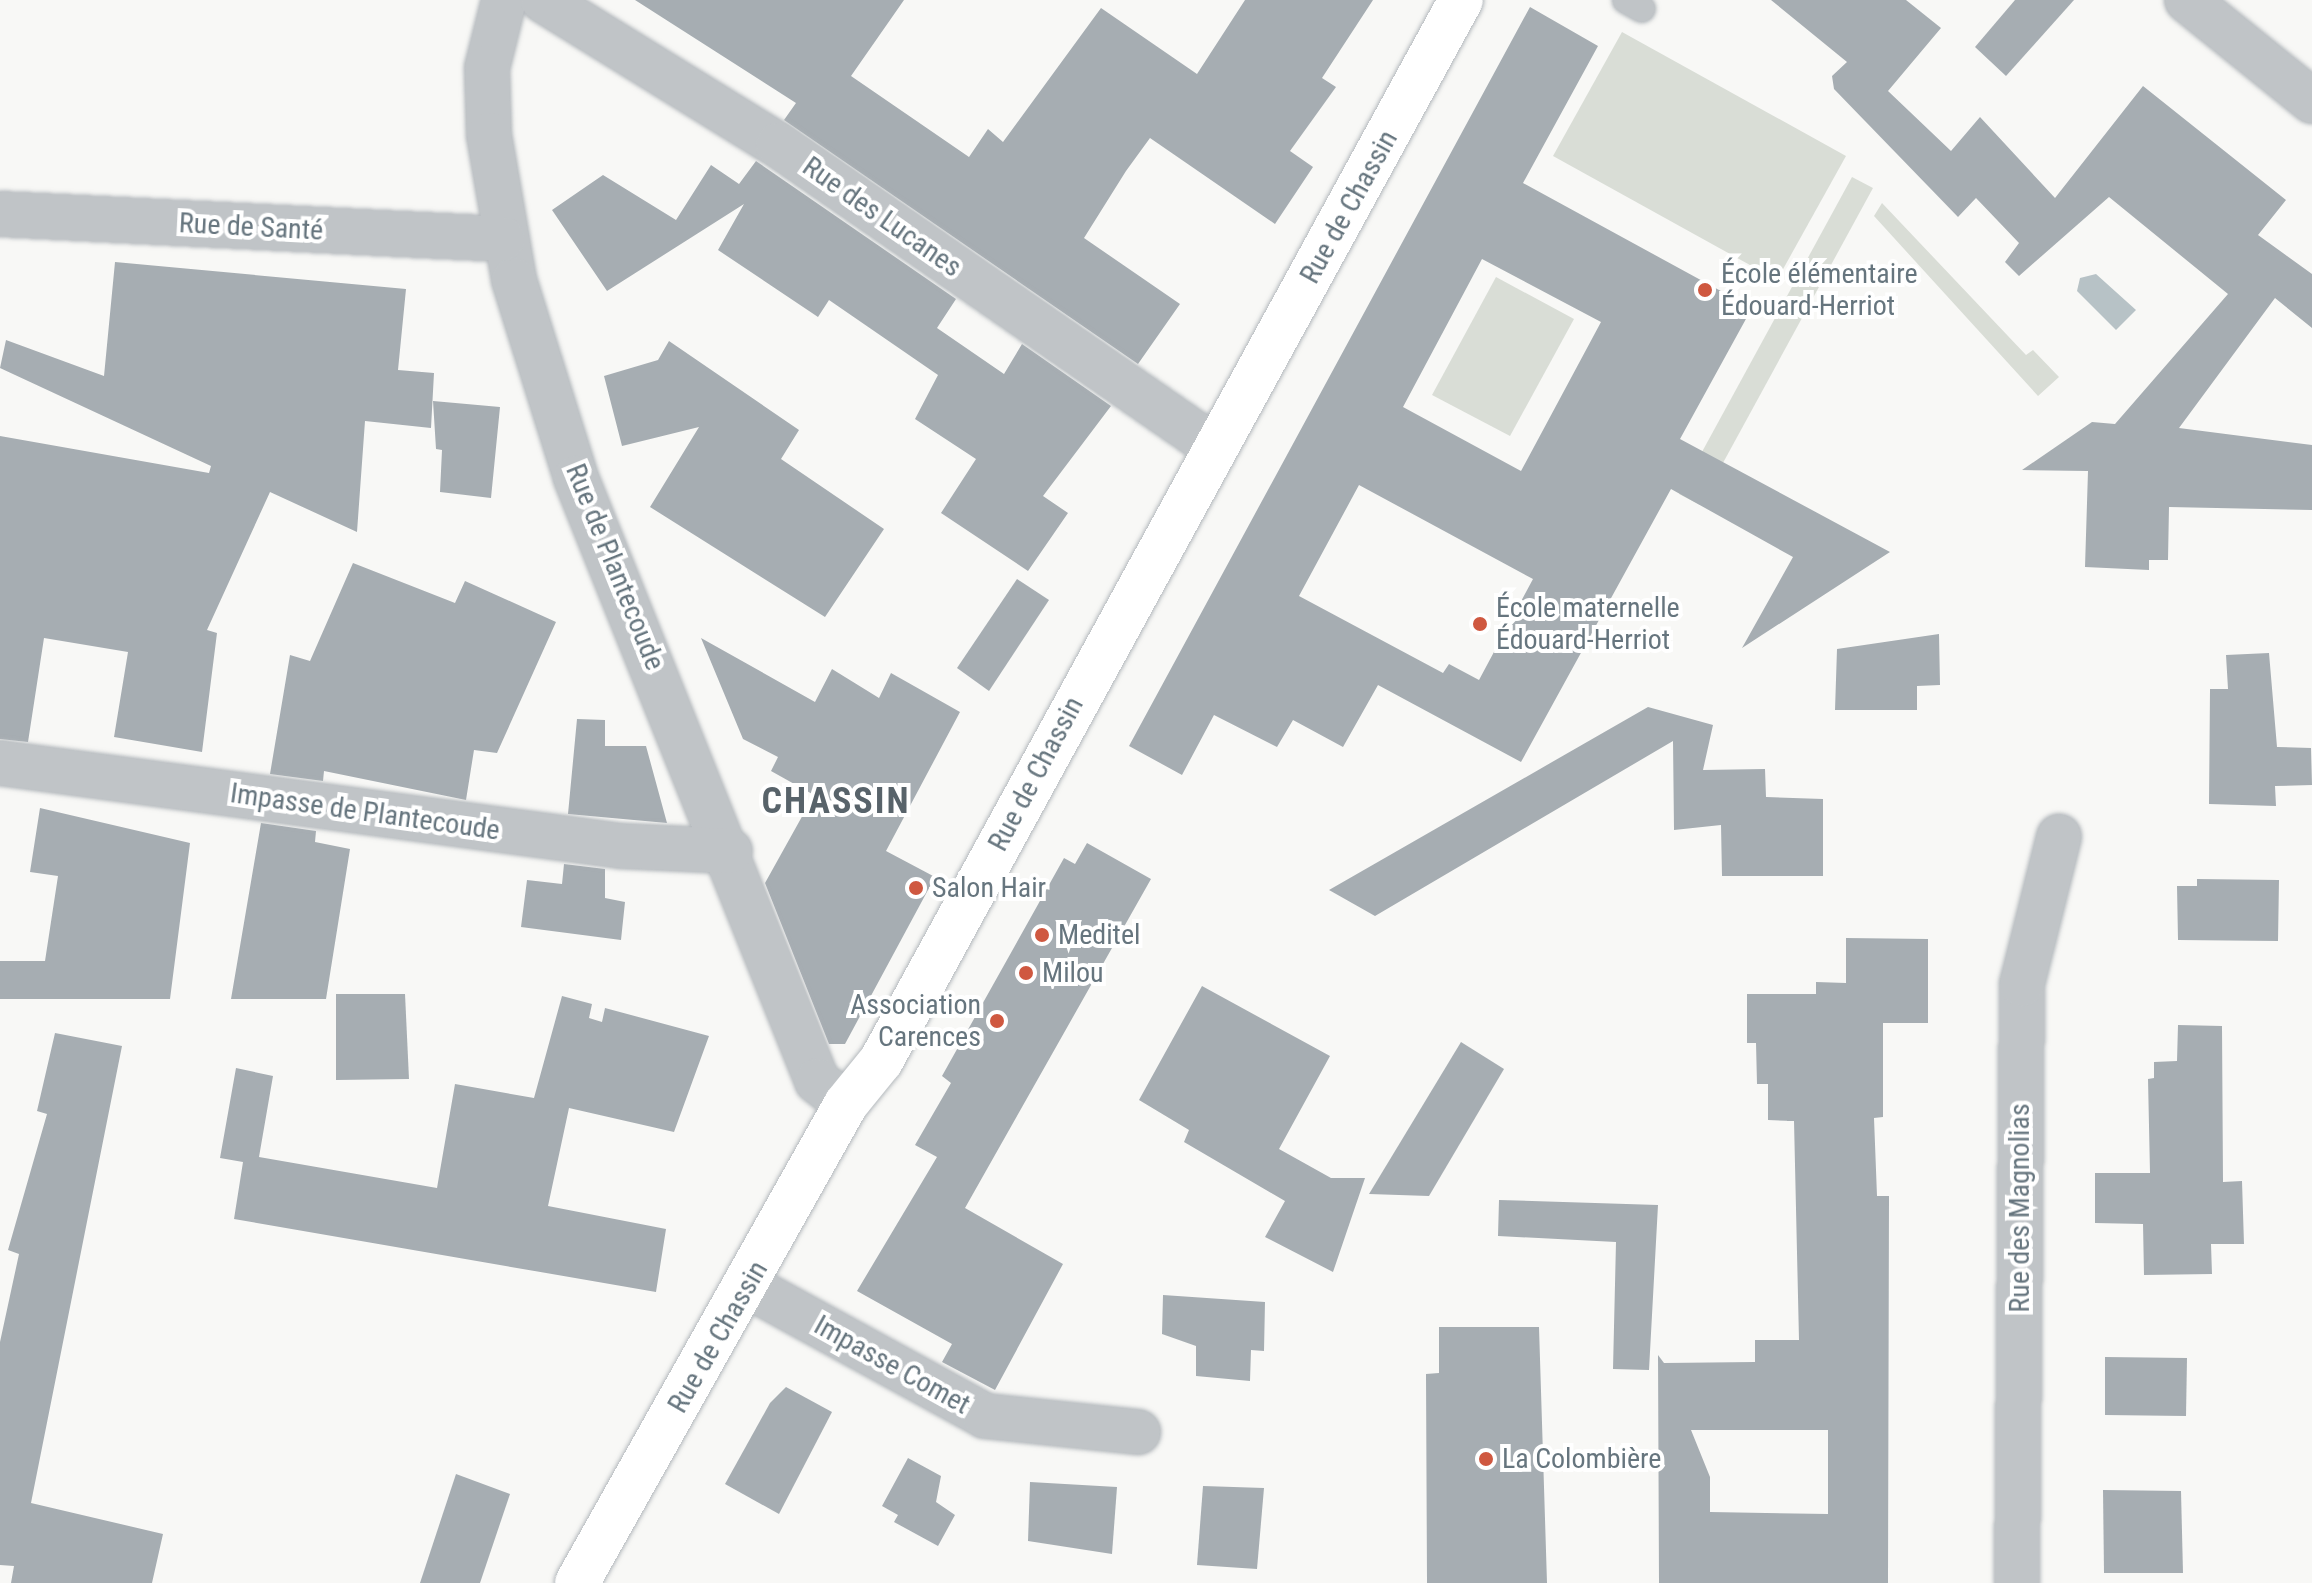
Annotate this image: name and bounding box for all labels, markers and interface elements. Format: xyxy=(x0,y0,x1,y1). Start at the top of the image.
street label: Rue de Chassin xyxy=(1293,125,1405,289)
street label: Rue des Lucanes xyxy=(796,150,968,284)
street label: Rue de Santé xyxy=(178,206,324,248)
place label: École élémentaire Édouard-Herriot xyxy=(1721,257,1918,323)
marker: École élémentaire Édouard-Herriot xyxy=(1696,281,1714,299)
street label: Rue de Plantecoude xyxy=(558,459,672,675)
place label: École maternelle Édouard-Herriot xyxy=(1496,591,1680,657)
marker: École maternelle Édouard-Herriot xyxy=(1471,615,1489,633)
street label: Rue de Chassin xyxy=(981,691,1091,857)
street label: Impasse de Plantecoude xyxy=(228,776,502,848)
district label: CHASSIN xyxy=(761,780,911,824)
place label: Salon Hair xyxy=(932,871,1046,905)
marker: Salon Hair xyxy=(907,879,925,897)
place label: Meditel xyxy=(1058,918,1140,952)
marker: Meditel xyxy=(1033,926,1051,944)
place label: Milou xyxy=(1042,956,1104,990)
marker: Milou xyxy=(1017,964,1035,982)
place label: Association Carences xyxy=(850,988,981,1054)
marker: Association Carences xyxy=(988,1012,1006,1030)
street label: Rue des Magnolias xyxy=(2003,1103,2037,1313)
street label: Rue de Chassin xyxy=(661,1255,775,1419)
street label: Impasse Comet xyxy=(808,1308,976,1422)
place label: La Colombière xyxy=(1502,1442,1661,1476)
marker: La Colombière xyxy=(1477,1450,1495,1468)

